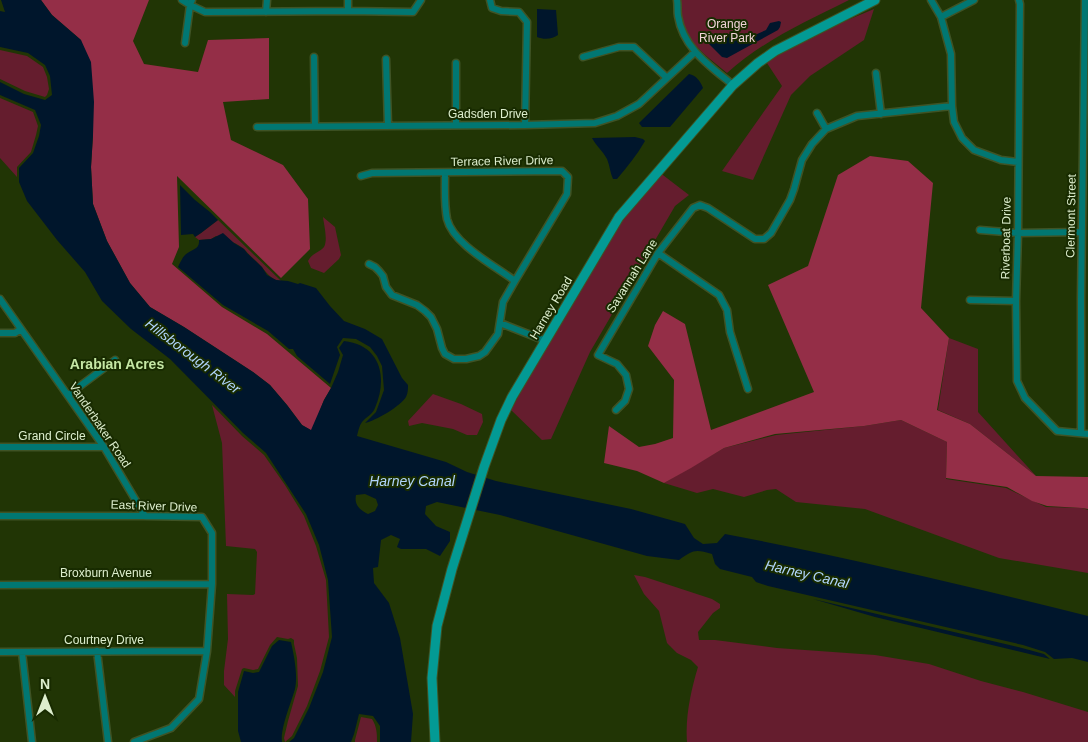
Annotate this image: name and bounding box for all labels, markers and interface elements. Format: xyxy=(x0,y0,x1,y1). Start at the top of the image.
park label: Orange River Park xyxy=(699,17,756,45)
street label: Gadsden Drive xyxy=(448,107,528,121)
street label: Terrace River Drive xyxy=(451,153,554,169)
street label: Clermont Street xyxy=(1063,173,1079,258)
street label: Riverboat Drive xyxy=(998,196,1014,279)
street label: Savannah Lane xyxy=(604,236,660,315)
street label: Harney Road xyxy=(527,274,575,342)
water label: Hillsborough River xyxy=(143,315,245,398)
district label: Arabian Acres xyxy=(70,356,164,372)
street label: Vanderbaker Road xyxy=(66,380,134,470)
street label: Grand Circle xyxy=(18,429,86,443)
water label: Harney Canal xyxy=(369,473,456,489)
street label: East River Drive xyxy=(110,497,198,515)
water label: Harney Canal xyxy=(763,557,851,592)
street label: Broxburn Avenue xyxy=(60,566,152,580)
street label: Courtney Drive xyxy=(64,633,144,647)
north arrow xyxy=(20,672,70,722)
text: N xyxy=(40,676,50,692)

